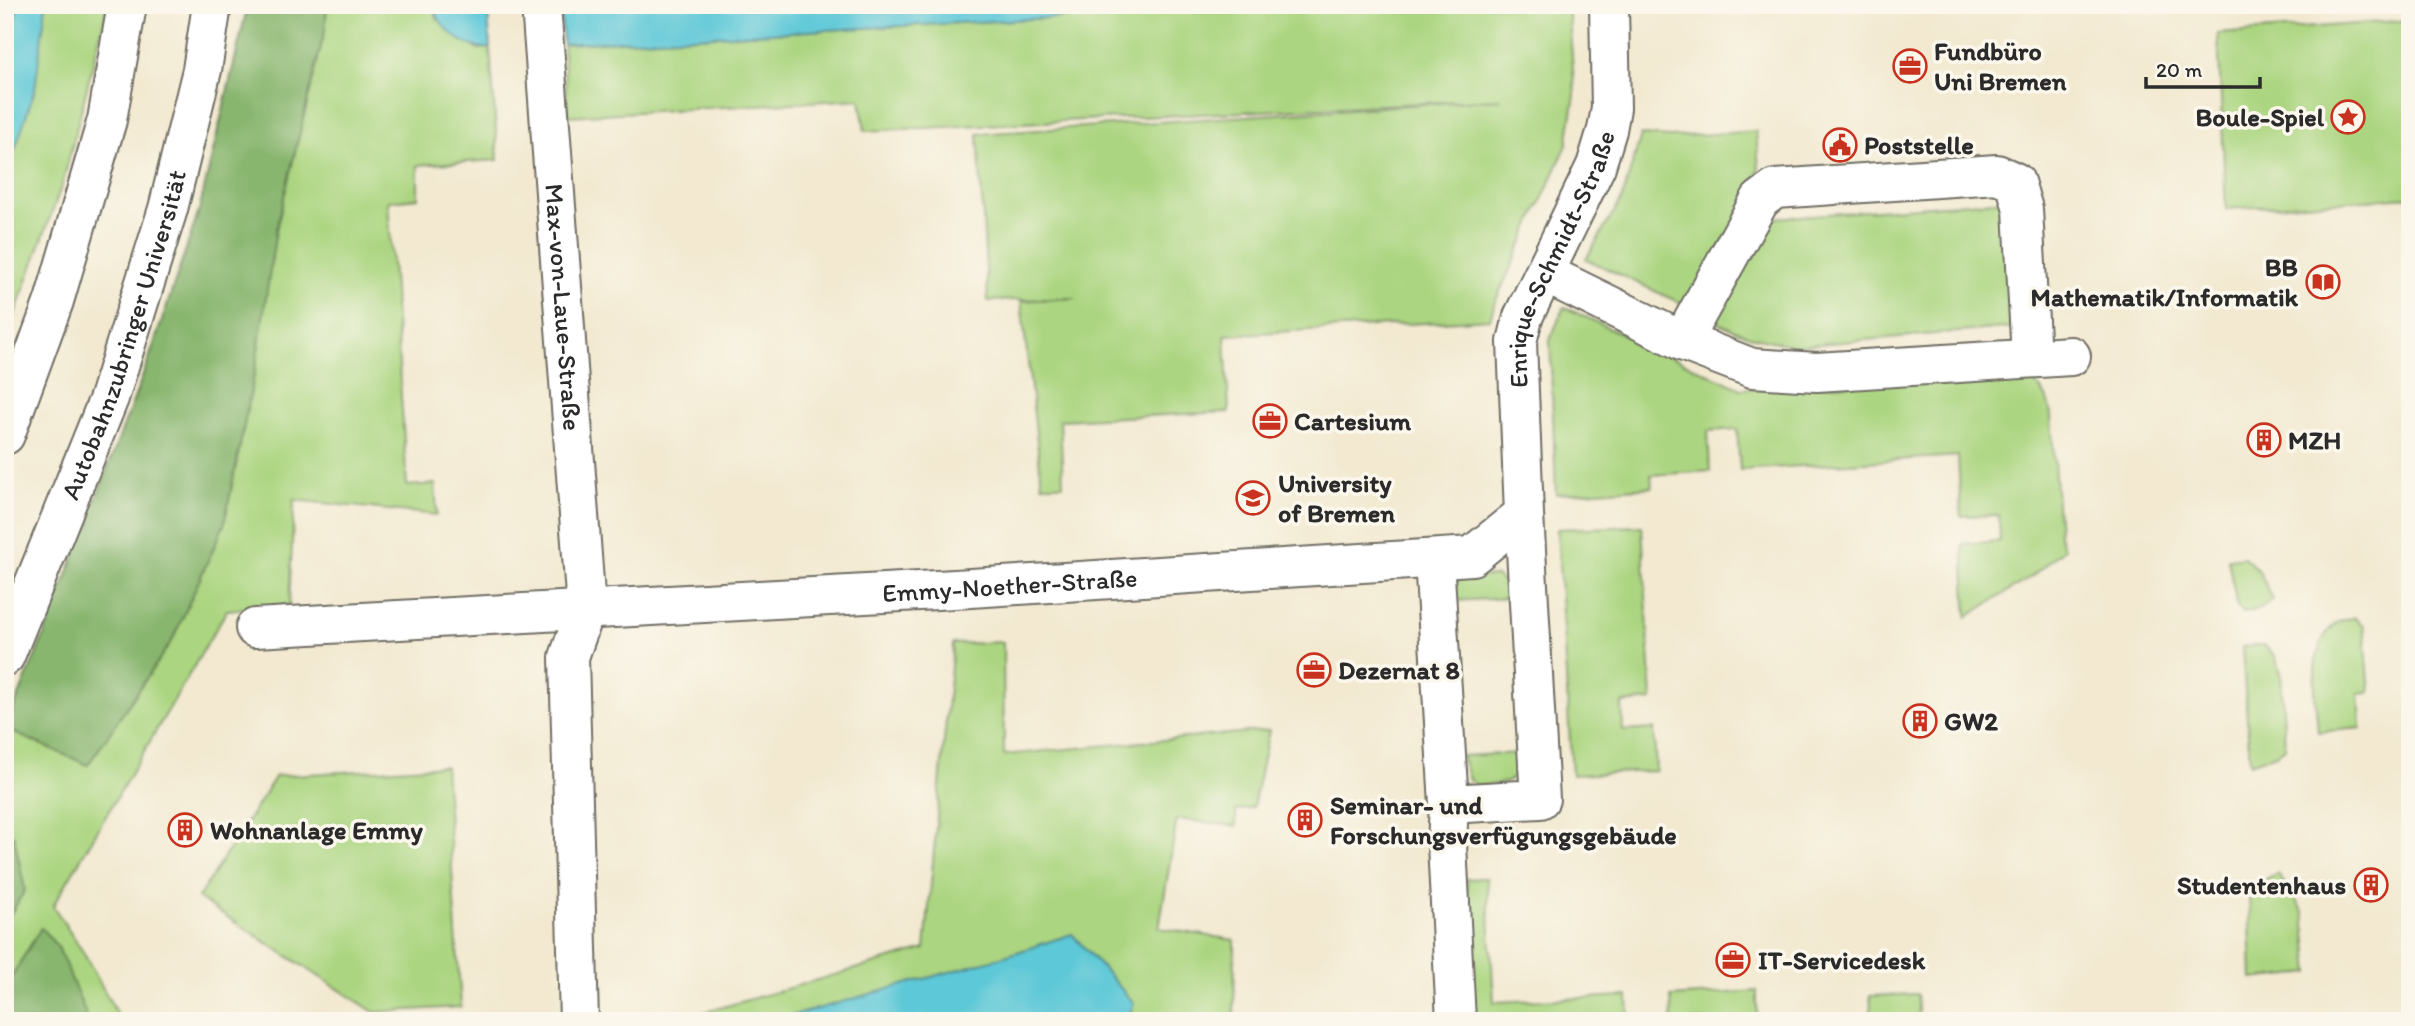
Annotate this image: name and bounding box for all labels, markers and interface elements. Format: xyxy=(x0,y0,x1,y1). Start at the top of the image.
place label: Fundbüro Uni Bremen xyxy=(1934,35,2067,97)
scale bar xyxy=(2146,46,2259,90)
office icon: Fundbüro Uni Bremen xyxy=(1891,47,1929,85)
text: 20 m xyxy=(2156,57,2203,82)
place icon: Boule-Spiel xyxy=(2329,98,2367,136)
place label: Boule-Spiel xyxy=(2196,101,2325,133)
public building icon: Poststelle xyxy=(1821,126,1859,164)
street label: Enrique-Schmidt-Straße xyxy=(1501,127,1622,389)
place label: Poststelle xyxy=(1864,129,1974,161)
street label: Autobahnzubringer Universität xyxy=(54,166,193,504)
street label: Max-von-Laue-Straße xyxy=(538,182,589,432)
place label: BB Mathematik/Informatik xyxy=(2030,251,2299,313)
library icon: BB Mathematik/Informatik xyxy=(2304,263,2342,301)
office icon: Cartesium xyxy=(1251,402,1289,440)
place label: Cartesium xyxy=(1294,405,1411,437)
building icon: MZH xyxy=(2245,421,2283,459)
place label: MZH xyxy=(2288,424,2341,456)
place label: University of Bremen xyxy=(1278,467,1395,529)
school or university icon: University of Bremen xyxy=(1234,479,1272,517)
street label: Emmy-Noether-Straße xyxy=(881,561,1138,609)
office icon: Dezernat 8 xyxy=(1295,651,1333,689)
place label: Dezernat 8 xyxy=(1338,654,1460,686)
building icon: GW2 xyxy=(1901,702,1939,740)
place label: GW2 xyxy=(1944,705,1998,737)
place label: Seminar- und Forschungsverfügungsgebäude xyxy=(1330,789,1677,851)
building icon: Seminar- und Forschungsverfügungsgebäude xyxy=(1286,801,1324,839)
building icon: Wohnanlage Emmy xyxy=(166,811,204,849)
place label: Wohnanlage Emmy xyxy=(210,814,423,846)
building icon: Studentenhaus xyxy=(2352,866,2390,904)
place label: Studentenhaus xyxy=(2177,869,2346,901)
office icon: IT-Servicedesk xyxy=(1714,941,1752,979)
place label: IT-Servicedesk xyxy=(1758,944,1926,976)

